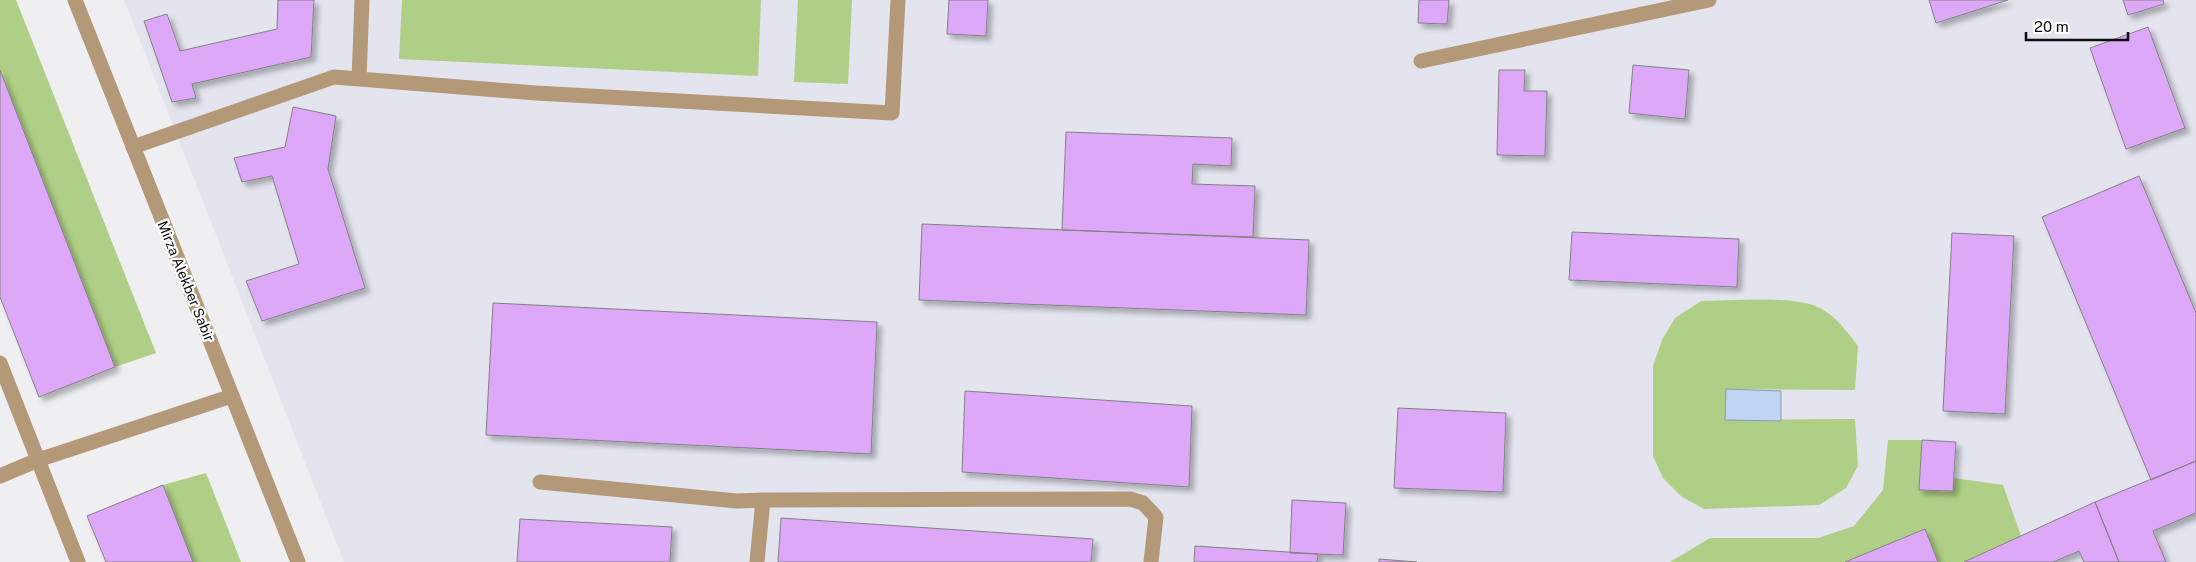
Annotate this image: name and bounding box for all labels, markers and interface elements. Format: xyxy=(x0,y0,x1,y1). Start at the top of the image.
scale bar xyxy=(2026,10,2128,42)
text: 20 m xyxy=(2034,18,2069,35)
street label: Mirza Alekber Sabir xyxy=(154,218,218,344)

